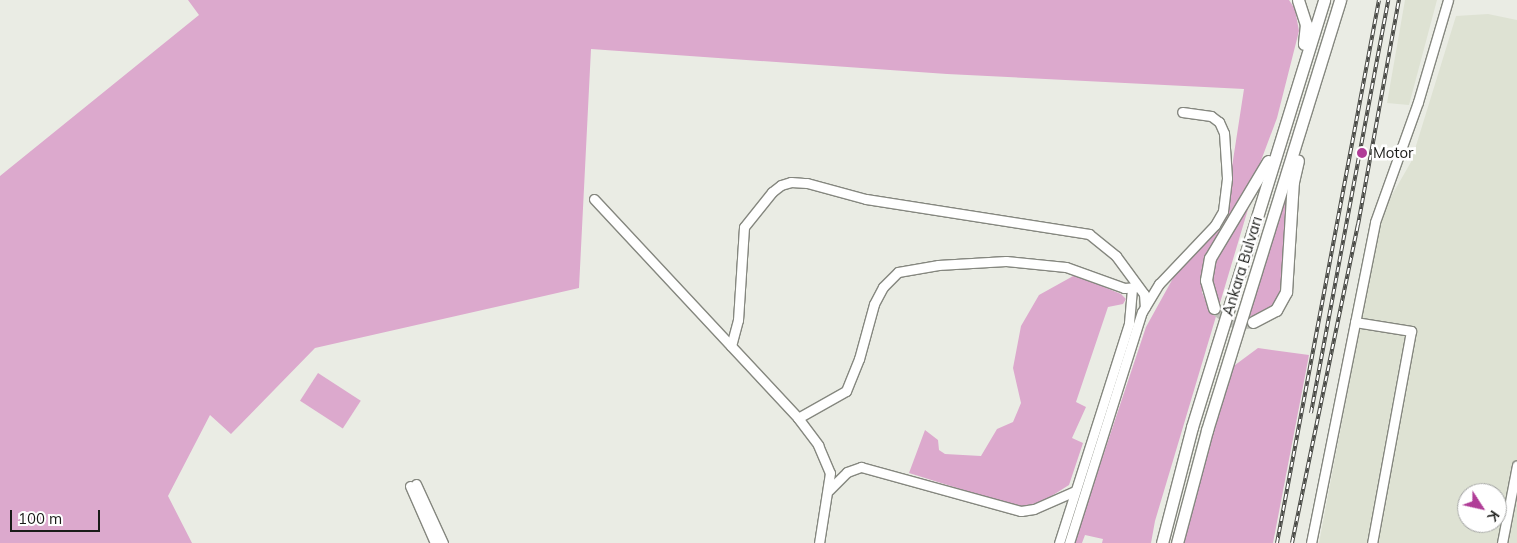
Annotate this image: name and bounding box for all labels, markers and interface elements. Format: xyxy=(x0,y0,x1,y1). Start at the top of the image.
place label: Motor xyxy=(1373,144,1414,162)
marker: Motor xyxy=(1355,146,1369,160)
street label: Ankara Bulvarı xyxy=(1218,214,1266,318)
north arrow xyxy=(1457,483,1507,533)
scale bar xyxy=(12,500,102,532)
text: K xyxy=(1483,507,1504,525)
text: 100 m xyxy=(18,509,62,528)

